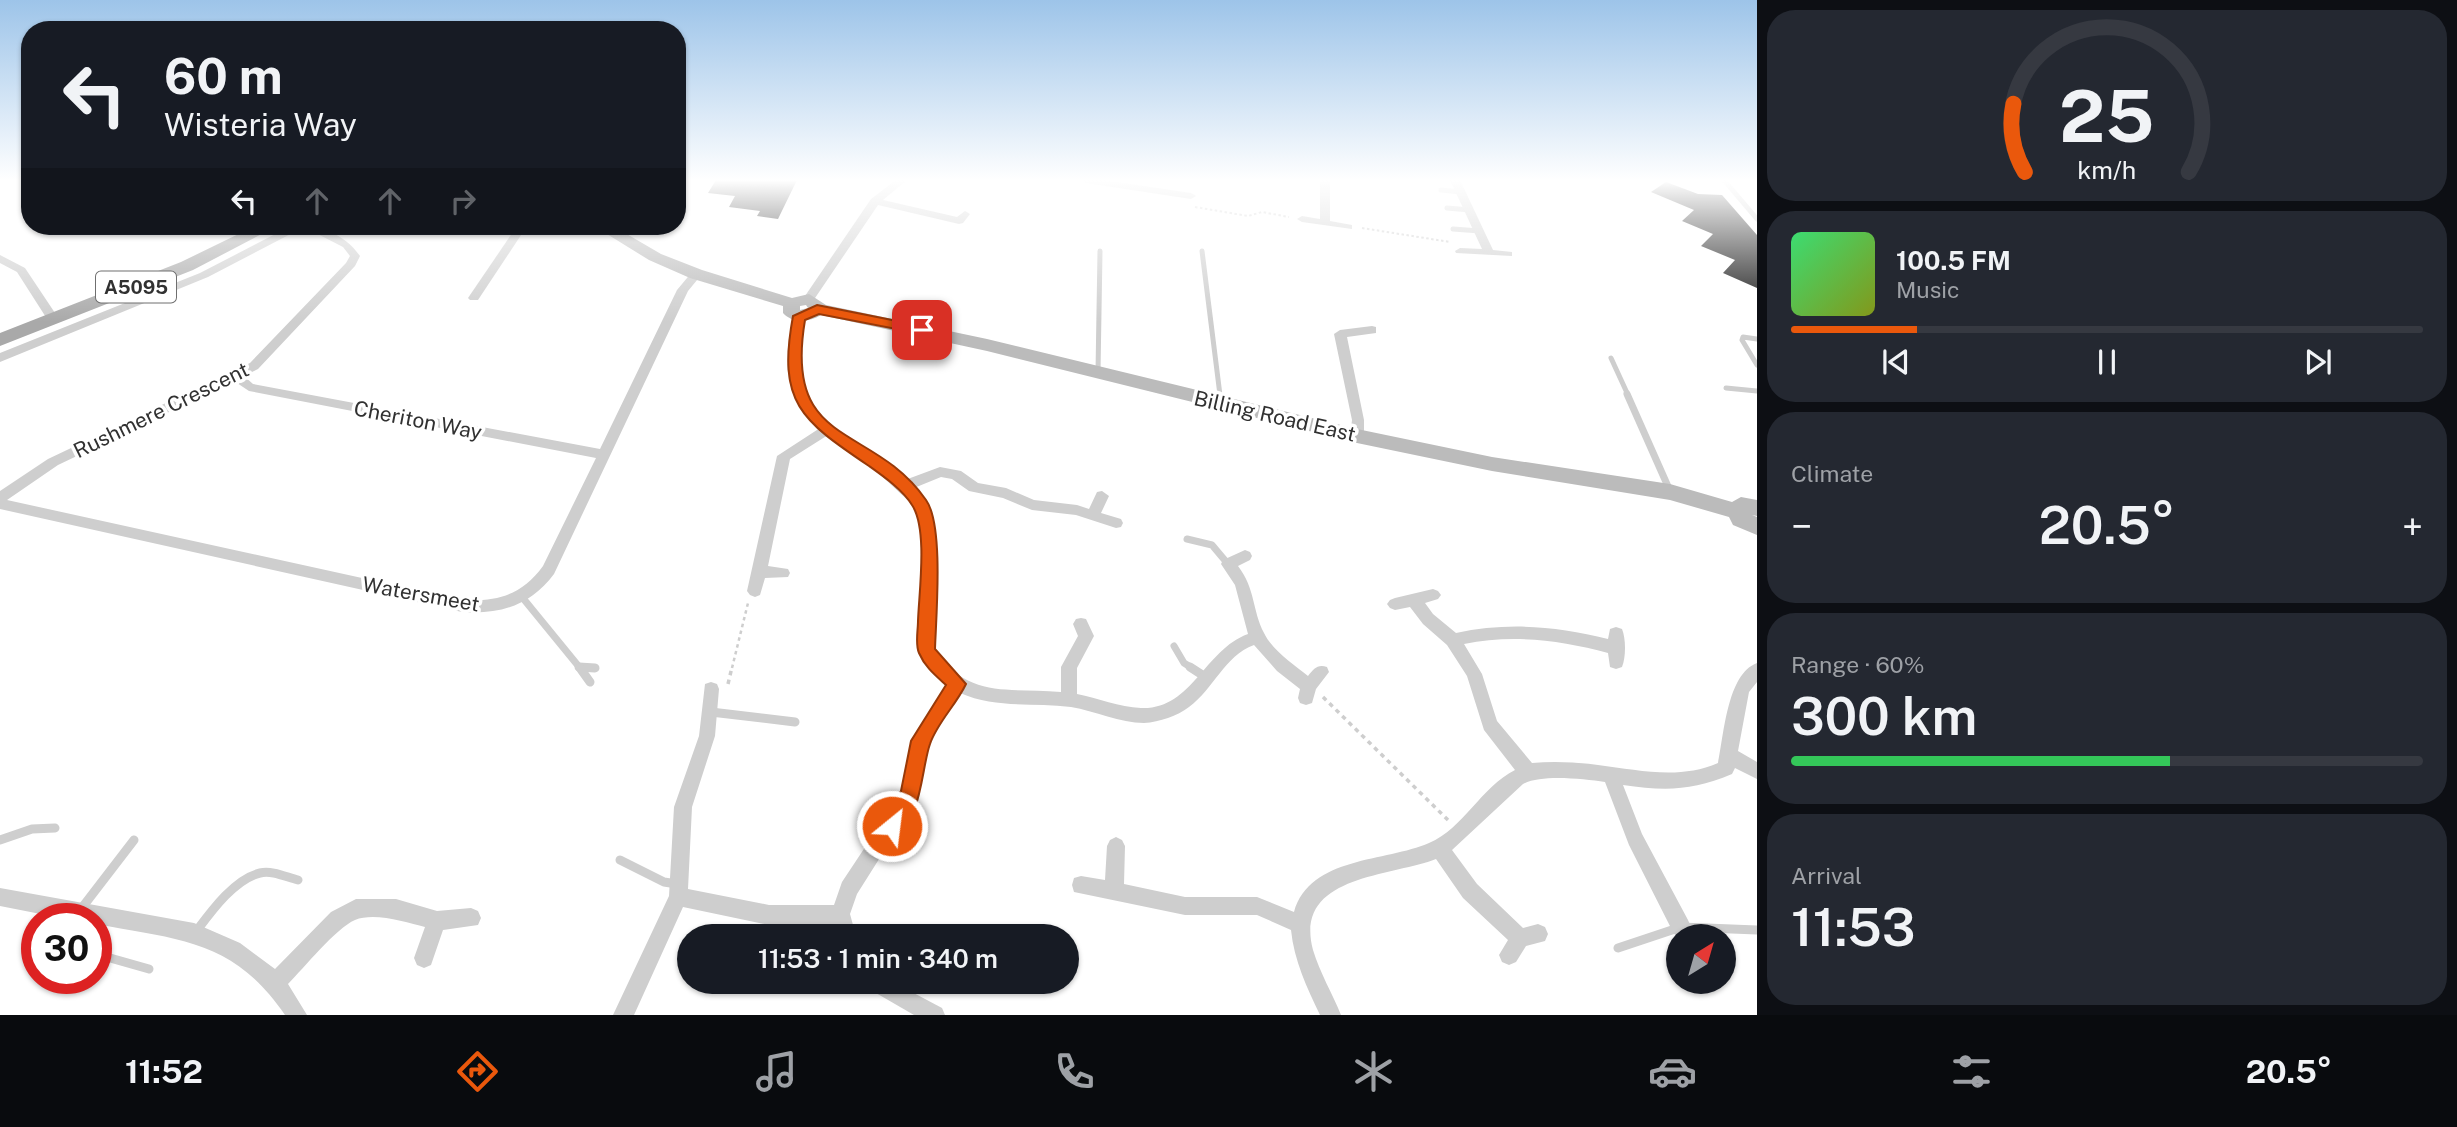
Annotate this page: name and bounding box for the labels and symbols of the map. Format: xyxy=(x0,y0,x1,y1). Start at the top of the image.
road number: A5095 xyxy=(96,272,176,302)
pin xyxy=(892,300,952,360)
street label: Rushmere Crescent xyxy=(69,357,253,463)
street label: Billing Road East xyxy=(1192,385,1358,447)
street label: Cheriton Way xyxy=(352,395,484,445)
street label: Watersmeet xyxy=(360,571,482,617)
position arrow xyxy=(855,789,929,863)
speed limit sign: 30 xyxy=(21,903,112,994)
north arrow xyxy=(1666,924,1736,994)

